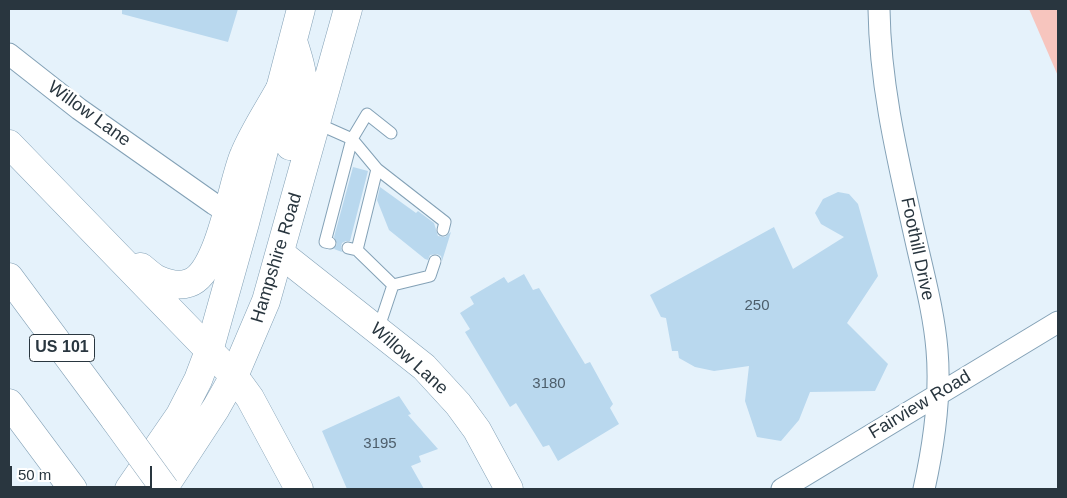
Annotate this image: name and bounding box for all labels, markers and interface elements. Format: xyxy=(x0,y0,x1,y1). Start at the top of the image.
street label: Willow Lane xyxy=(43,77,135,151)
street label: Hampshire Road xyxy=(247,190,307,326)
street label: Foothill Drive xyxy=(896,195,938,303)
house number: 250 xyxy=(744,297,770,315)
street label: Willow Lane xyxy=(366,319,452,399)
road number: US 101 xyxy=(30,334,94,362)
street label: Fairview Road xyxy=(865,366,975,444)
house number: 3180 xyxy=(532,375,566,393)
house number: 3195 xyxy=(363,435,397,453)
scale bar xyxy=(12,456,155,488)
text: 50 m xyxy=(18,466,51,483)

